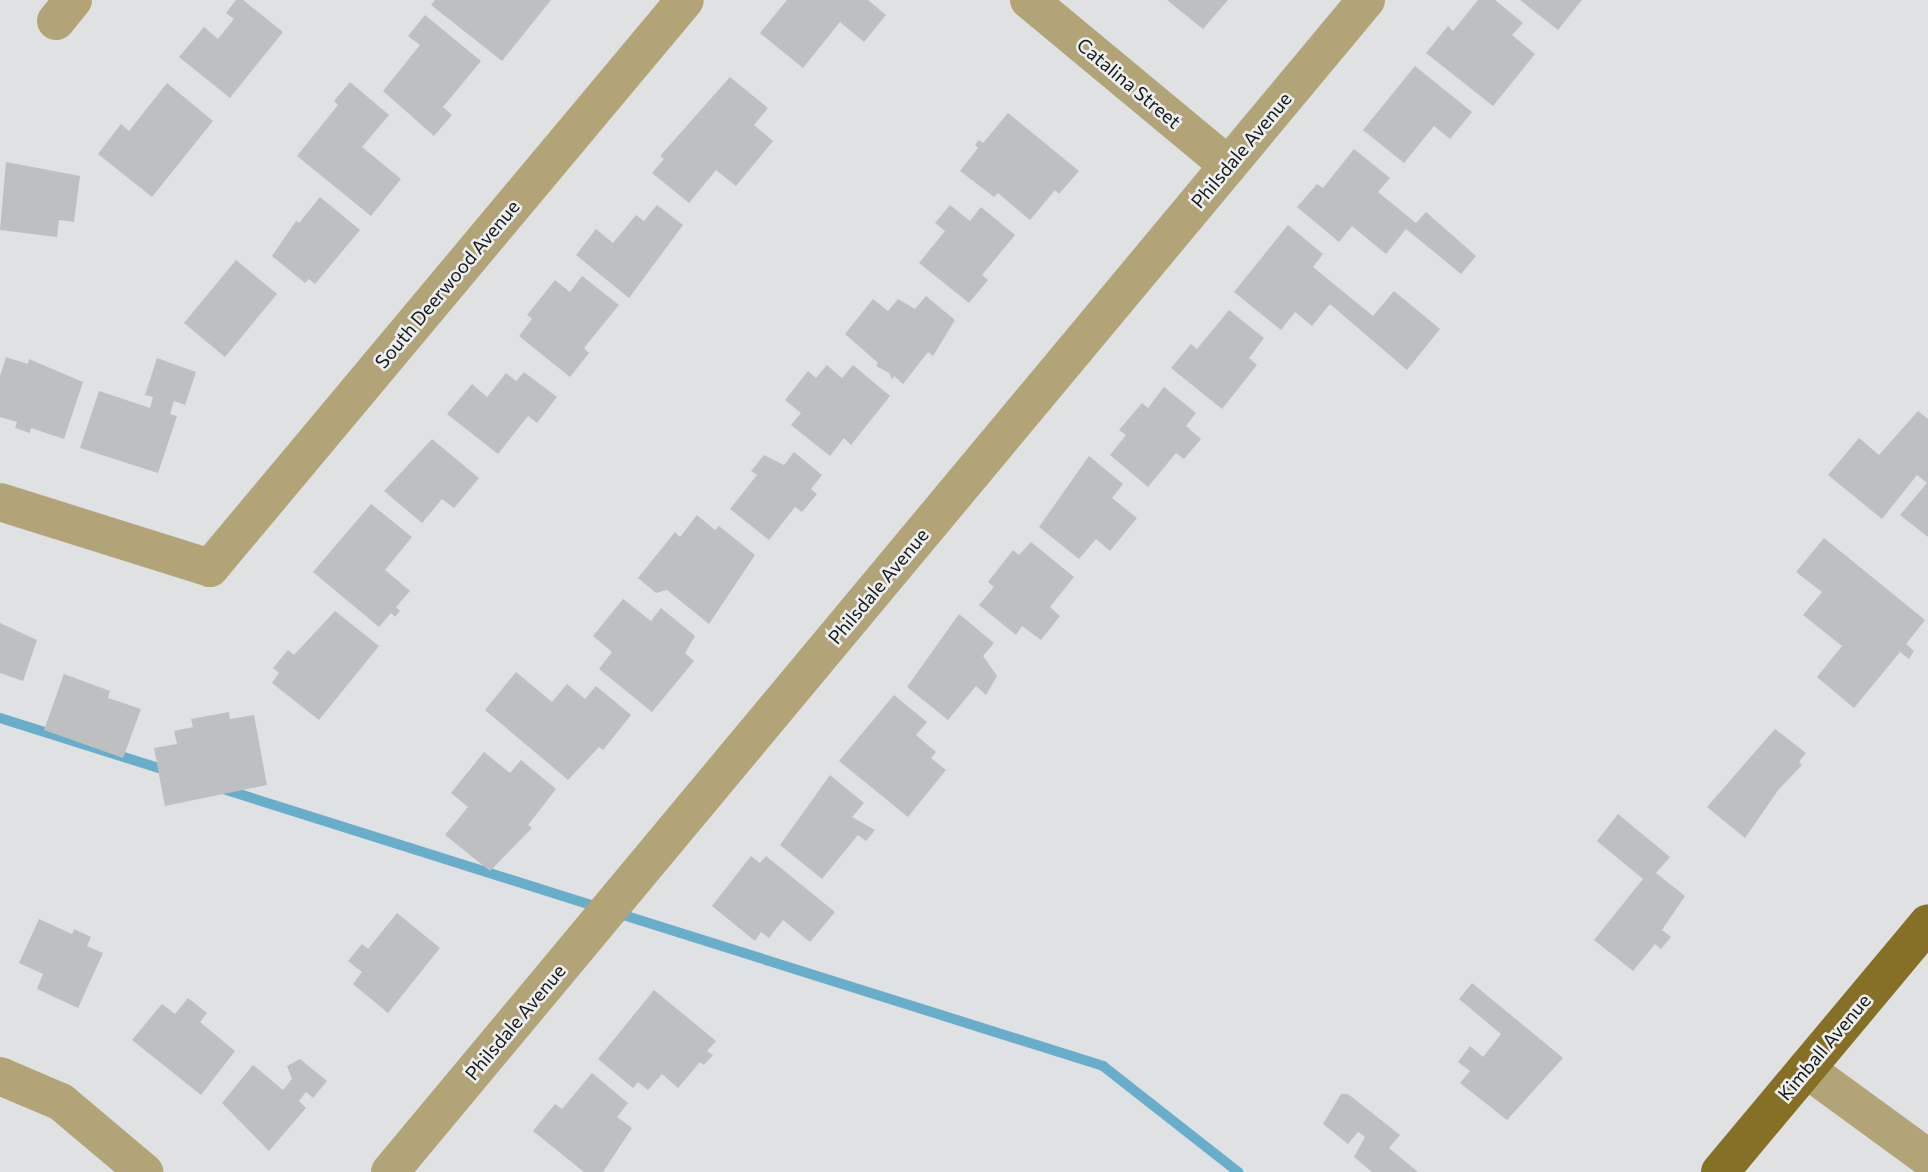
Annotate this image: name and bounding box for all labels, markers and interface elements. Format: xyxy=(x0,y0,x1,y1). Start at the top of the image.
street label: Catalina Street xyxy=(1072,33,1186,133)
street label: Philsdale Avenue xyxy=(1186,88,1296,212)
street label: South Deerwood Avenue xyxy=(370,195,524,373)
street label: Philsdale Avenue xyxy=(823,524,933,648)
street label: Philsdale Avenue xyxy=(460,960,570,1084)
street label: Kimball Avenue xyxy=(1773,989,1875,1105)

